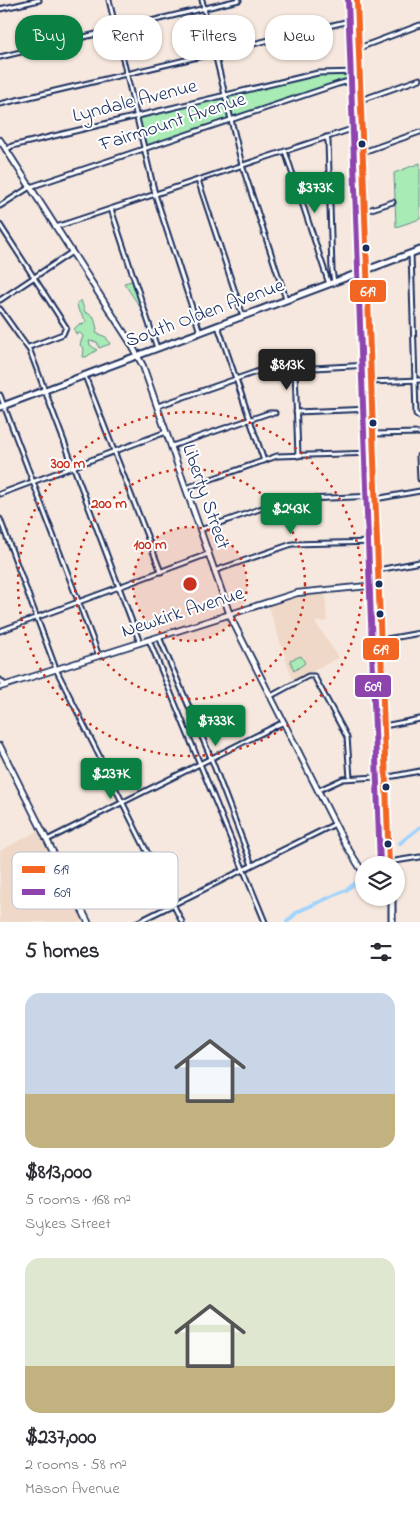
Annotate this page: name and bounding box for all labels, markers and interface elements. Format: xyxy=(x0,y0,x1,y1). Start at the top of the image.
chip: Buy xyxy=(15,15,83,60)
chip: Rent xyxy=(93,15,162,60)
chip: Filters xyxy=(172,15,255,60)
chip: New xyxy=(265,15,333,60)
street label: Lyndale Avenue xyxy=(70,72,200,131)
street label: Fairmount Avenue xyxy=(95,86,250,161)
unlabelled marker xyxy=(357,139,367,149)
pin: $373K xyxy=(280,172,350,214)
text: $373K xyxy=(296,176,334,200)
unlabelled marker xyxy=(361,243,371,253)
street label: South Olden Avenue xyxy=(121,272,289,356)
line badge: 619 xyxy=(349,279,387,303)
text: 619 xyxy=(360,282,376,303)
pin: $813K xyxy=(252,348,322,391)
text: $813K xyxy=(269,353,305,377)
unlabelled marker xyxy=(368,418,378,428)
street label: Liberty Street xyxy=(173,440,237,554)
text: 300 m xyxy=(50,453,86,475)
pin: $243K xyxy=(256,492,326,535)
text: 200 m xyxy=(90,493,127,515)
text: $243K xyxy=(272,497,310,521)
text: 100 m xyxy=(133,534,167,556)
centre of rings xyxy=(181,575,199,593)
unlabelled marker xyxy=(374,579,384,589)
street label: Newkirk Avenue xyxy=(118,580,248,646)
unlabelled marker xyxy=(375,609,385,619)
line badge: 619 xyxy=(362,637,400,661)
text: 619 xyxy=(373,640,389,661)
line badge: 609 xyxy=(354,674,392,698)
text: 609 xyxy=(364,677,382,698)
pin: $733K xyxy=(181,704,251,747)
text: $733K xyxy=(197,709,235,733)
pin: $237K xyxy=(76,758,146,800)
text: $237K xyxy=(92,762,130,786)
unlabelled marker xyxy=(381,782,391,792)
unlabelled marker xyxy=(383,839,393,849)
legend xyxy=(12,852,178,909)
map controls xyxy=(355,856,405,906)
button: layers xyxy=(355,856,405,906)
text: 619 xyxy=(54,860,70,881)
text: 609 xyxy=(54,883,71,904)
text: 5 homes xyxy=(25,937,100,967)
icon: filters xyxy=(367,938,395,966)
icon: home xyxy=(165,1026,255,1116)
text: $813,000 xyxy=(25,1158,92,1188)
text: 5 rooms · 168 m² xyxy=(25,1188,131,1212)
text: Sykes Street xyxy=(25,1212,111,1236)
icon: home xyxy=(165,1291,255,1381)
text: $237,000 xyxy=(25,1423,96,1453)
text: 2 rooms · 58 m² xyxy=(25,1453,127,1477)
text: Mason Avenue xyxy=(25,1477,120,1501)

